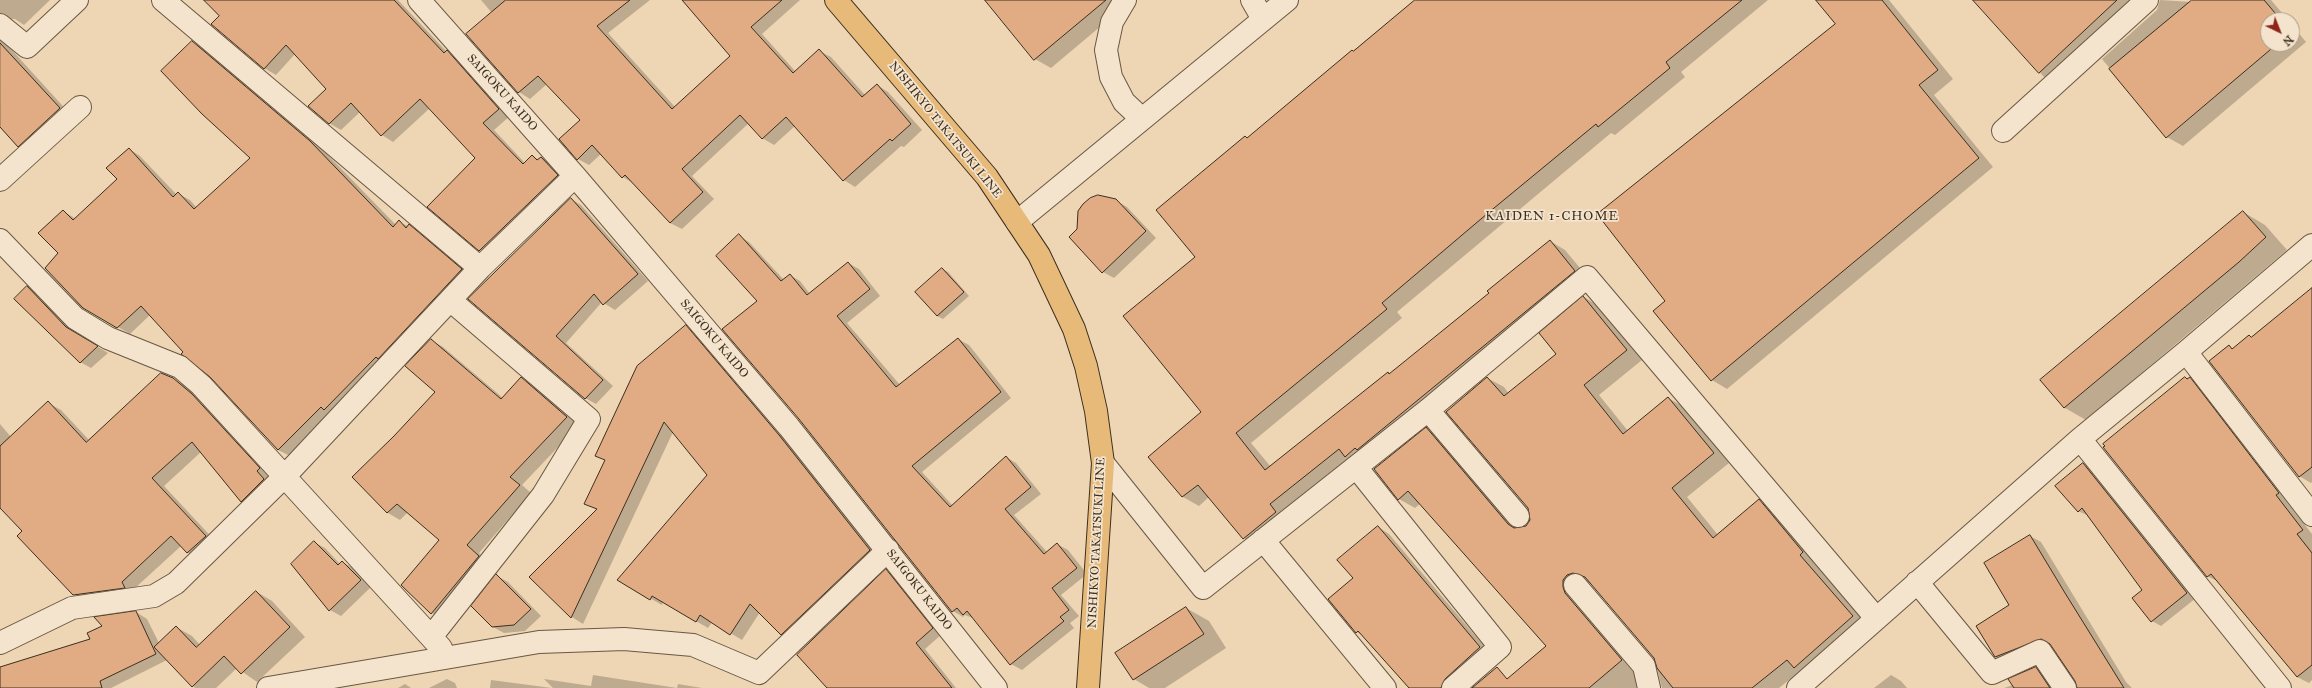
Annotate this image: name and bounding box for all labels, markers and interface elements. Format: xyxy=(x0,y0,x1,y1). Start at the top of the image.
north arrow xyxy=(2260,12,2300,52)
text: N xyxy=(2280,32,2296,48)
street label: SAIGOKU KAIDO xyxy=(464,52,540,134)
street label: NISHIKYO TAKATSUKI LINE xyxy=(886,59,1004,201)
district label: KAIDEN 1-CHOME xyxy=(1485,209,1619,225)
street label: SAIGOKU KAIDO xyxy=(677,297,751,381)
street label: NISHIKYO TAKATSUKI LINE xyxy=(1085,457,1109,629)
street label: SAIGOKU KAIDO xyxy=(883,547,955,633)

